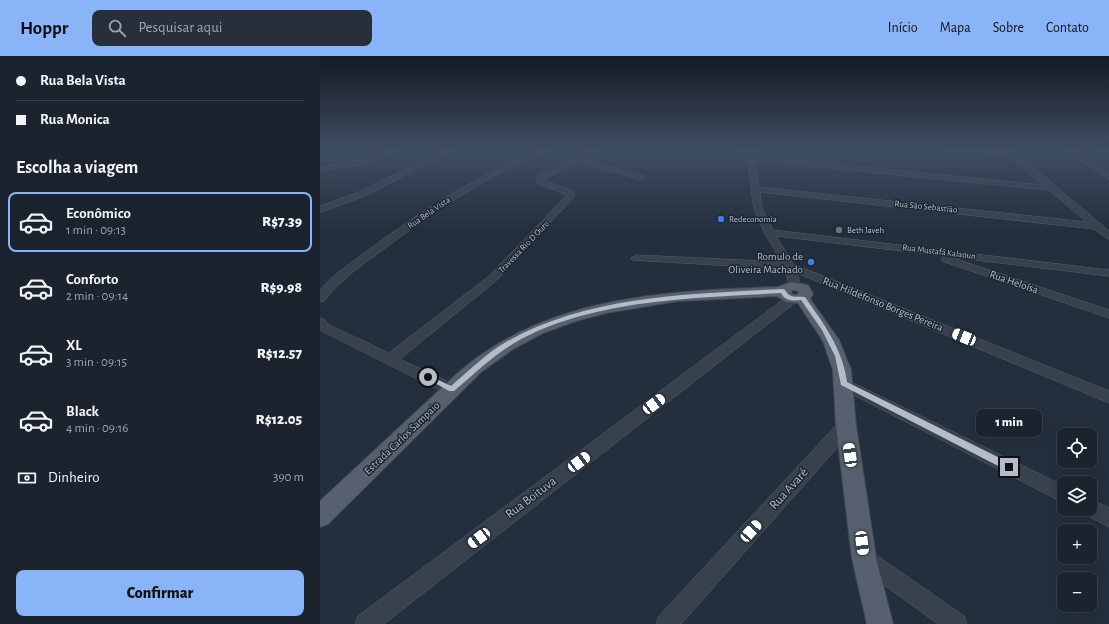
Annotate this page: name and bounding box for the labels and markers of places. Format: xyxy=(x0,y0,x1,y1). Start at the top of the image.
marker: Redeconomia xyxy=(716,214,726,224)
place label: Redeconomia xyxy=(729,215,777,224)
marker: Beth Javeh xyxy=(834,225,844,235)
place label: Beth Javeh xyxy=(847,226,884,235)
place label: Romulo de Oliveira Machado xyxy=(728,251,803,275)
marker: Romulo de Oliveira Machado xyxy=(806,257,816,267)

